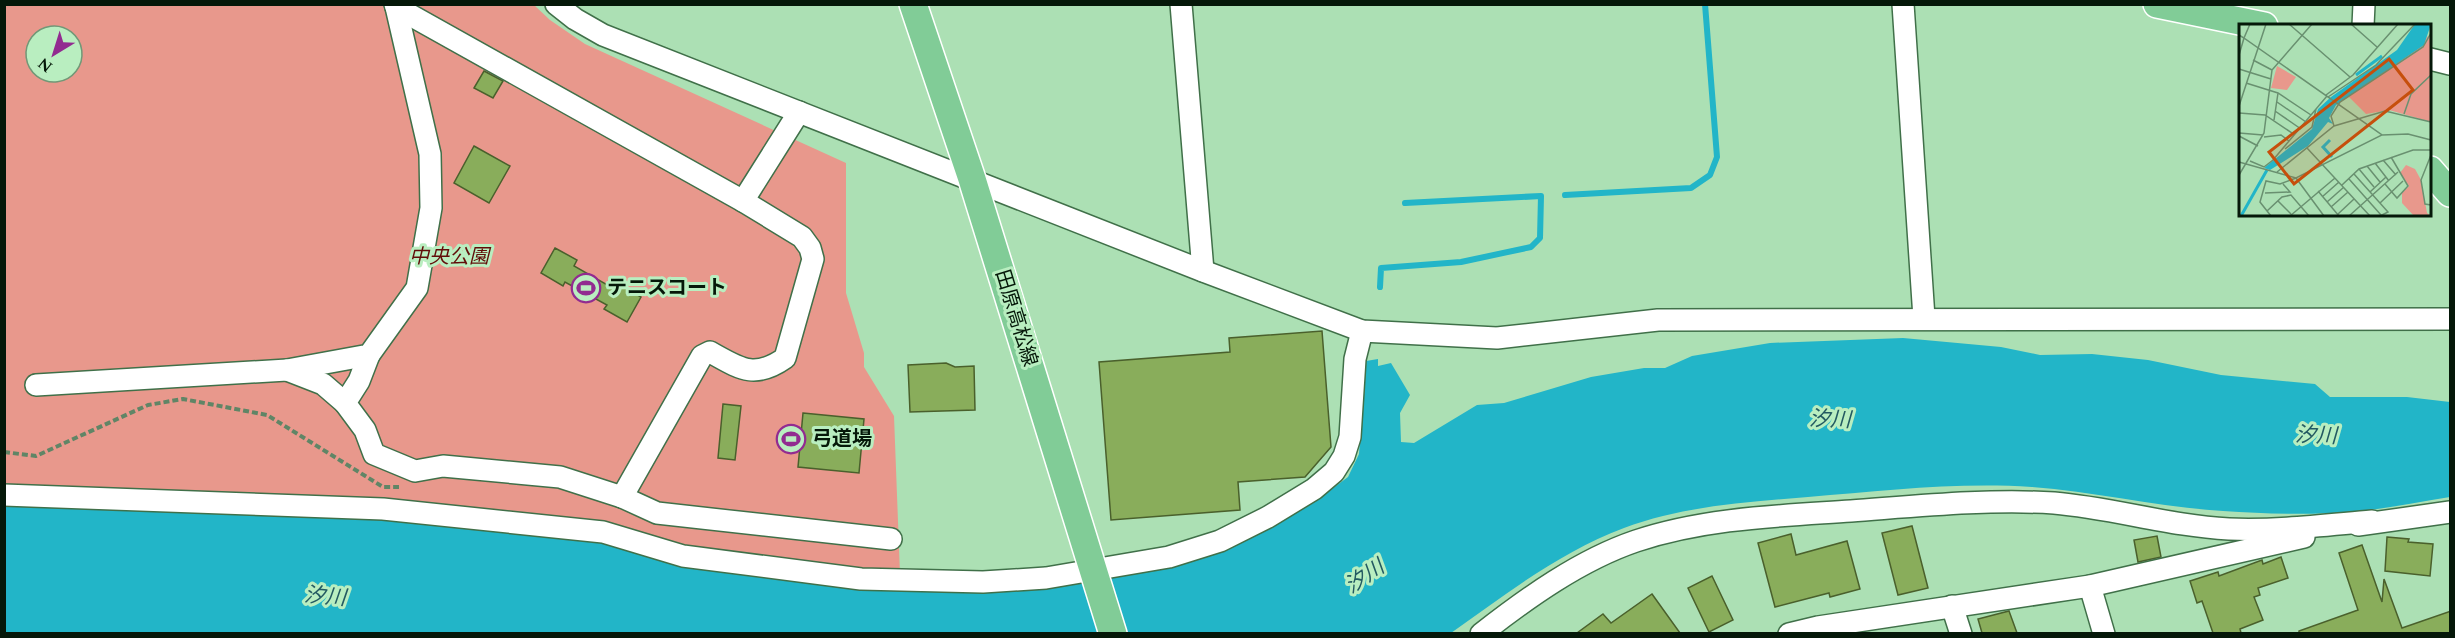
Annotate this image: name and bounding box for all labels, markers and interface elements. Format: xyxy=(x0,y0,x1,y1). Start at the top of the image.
north arrow xyxy=(24,24,84,84)
inset map xyxy=(2239,24,2431,216)
text: N xyxy=(33,52,58,79)
park label: 中央公園 xyxy=(409,242,492,272)
street label: 田原高松線 xyxy=(987,266,1045,370)
sports icon: テニスコート xyxy=(570,272,602,304)
place label: テニスコート xyxy=(607,273,727,303)
water label: 汐川 xyxy=(1808,403,1854,437)
water label: 汐川 xyxy=(2294,419,2340,453)
sports icon: 弓道場 xyxy=(775,423,807,455)
place label: 弓道場 xyxy=(812,424,872,454)
water label: 汐川 xyxy=(1339,551,1393,602)
water label: 汐川 xyxy=(303,579,349,615)

